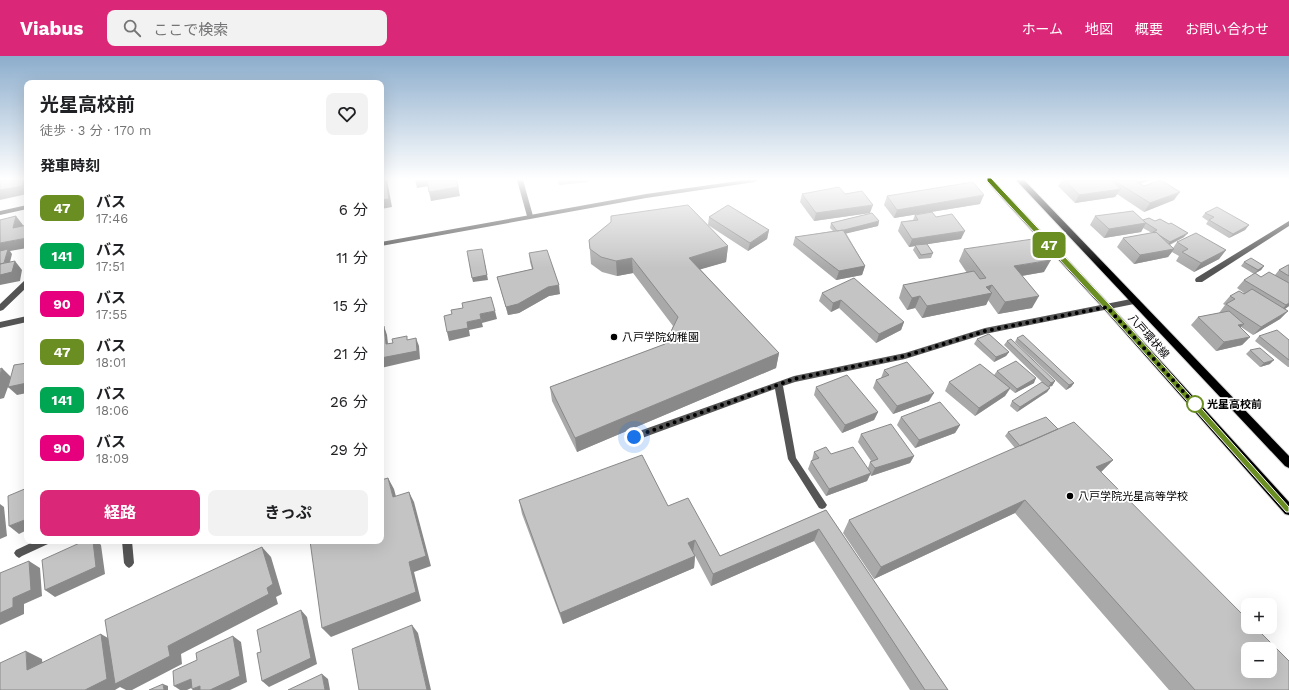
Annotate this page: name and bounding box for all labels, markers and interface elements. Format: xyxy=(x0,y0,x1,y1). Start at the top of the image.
search box xyxy=(107,10,387,46)
text: Viabus xyxy=(20,17,83,40)
icon: search xyxy=(121,17,143,39)
text: ここで検索 xyxy=(153,21,228,39)
text: ホーム xyxy=(1021,21,1063,37)
text: 地図 xyxy=(1085,21,1113,37)
text: 概要 xyxy=(1135,21,1163,37)
text: お問い合わせ xyxy=(1185,21,1269,37)
text: 光星高校前 xyxy=(40,93,135,116)
button: heart xyxy=(326,93,368,135)
text: 徒歩 · 3 分 · 170 m xyxy=(40,123,151,138)
text: 発車時刻 xyxy=(40,157,100,175)
text: バス xyxy=(96,193,126,211)
text: 47 xyxy=(54,200,70,216)
text: 6 分 xyxy=(339,201,368,219)
text: 17:46 xyxy=(96,211,128,226)
line badge: 47 xyxy=(1031,232,1067,258)
text: 47 xyxy=(1041,237,1057,253)
text: バス xyxy=(96,241,126,259)
text: 141 xyxy=(52,248,72,264)
text: 11 分 xyxy=(336,249,368,267)
text: 17:51 xyxy=(96,259,125,274)
text: バス xyxy=(96,289,126,307)
text: 90 xyxy=(53,296,71,312)
text: 15 分 xyxy=(333,297,368,315)
text: 17:55 xyxy=(96,307,127,322)
street label: 八戸環状線 xyxy=(1125,312,1172,361)
place label: 八戸学院幼稚園 xyxy=(622,331,699,344)
marker: 八戸学院幼稚園 xyxy=(609,332,619,342)
text: バス xyxy=(96,337,126,355)
text: 47 xyxy=(54,344,70,360)
text: 21 分 xyxy=(333,345,368,363)
text: 18:01 xyxy=(96,355,126,370)
text: バス xyxy=(96,385,126,403)
text: 141 xyxy=(52,392,72,408)
text: 26 分 xyxy=(330,393,368,411)
marker: 光星高校前 xyxy=(1186,395,1204,413)
place label: 光星高校前 xyxy=(1207,398,1262,411)
text: 18:06 xyxy=(96,403,129,418)
your location xyxy=(624,427,644,447)
text: バス xyxy=(96,433,126,451)
text: 90 xyxy=(53,440,71,456)
text: 29 分 xyxy=(330,441,368,459)
text: 18:09 xyxy=(96,451,129,466)
button: 経路 xyxy=(40,490,200,536)
button: きっぷ xyxy=(208,490,368,536)
place label: 八戸学院光星高等学校 xyxy=(1078,490,1188,503)
marker: 八戸学院光星高等学校 xyxy=(1065,491,1075,501)
map controls xyxy=(1241,598,1277,678)
button: + xyxy=(1241,598,1277,634)
button: − xyxy=(1241,642,1277,678)

